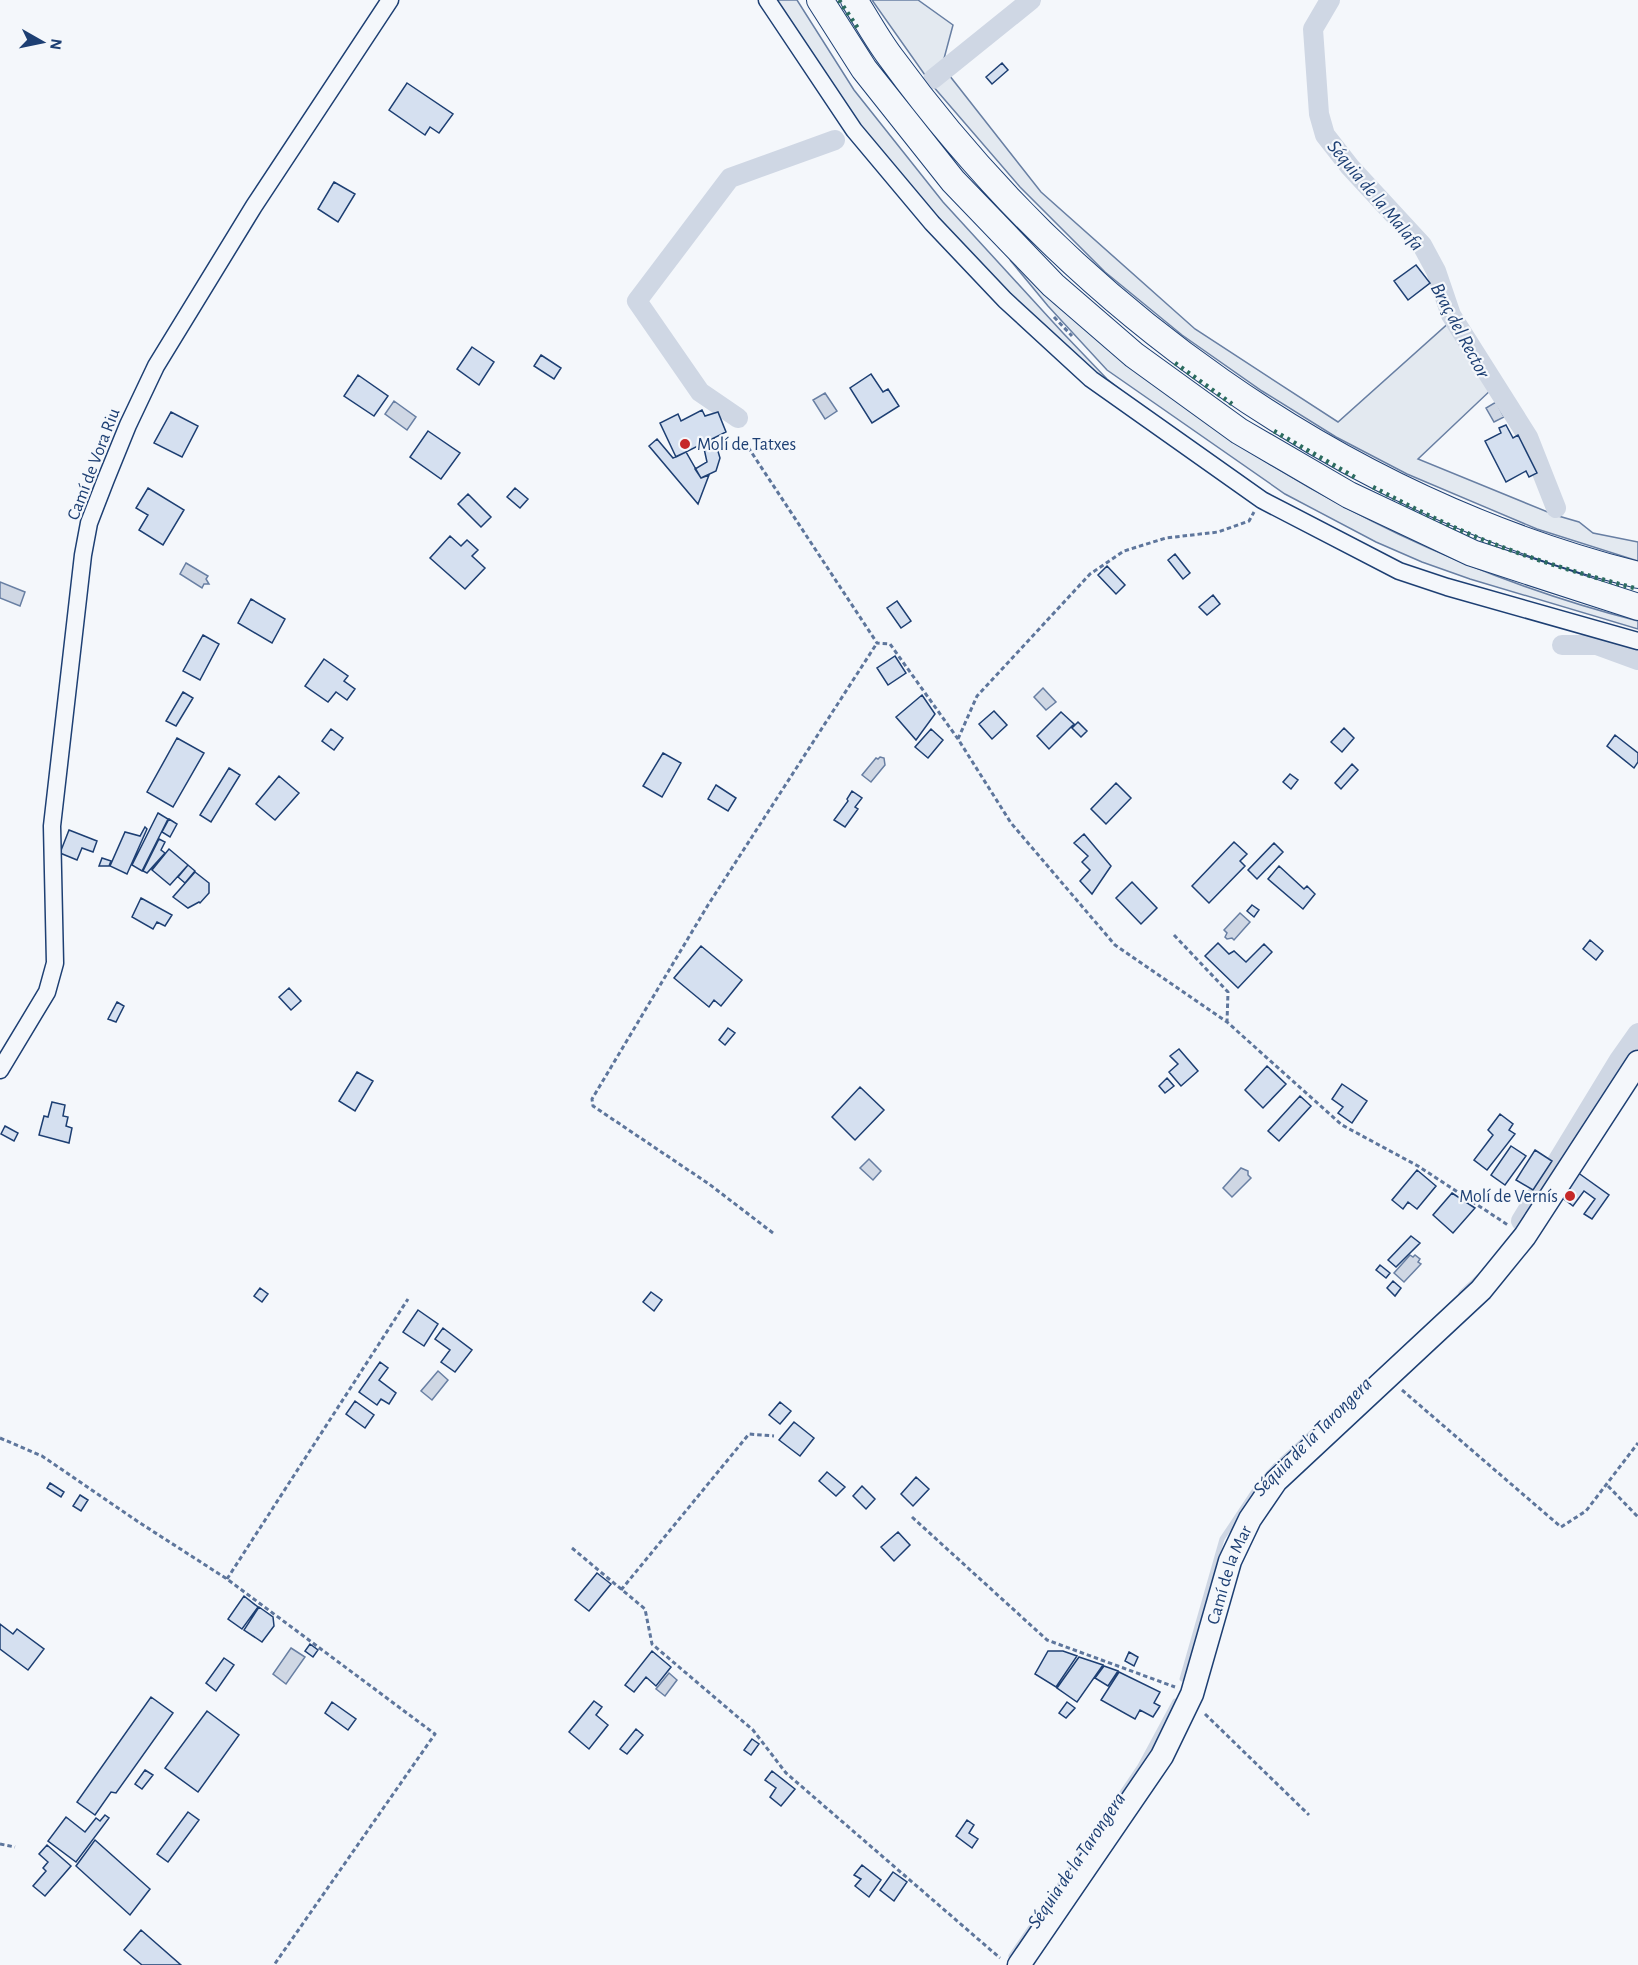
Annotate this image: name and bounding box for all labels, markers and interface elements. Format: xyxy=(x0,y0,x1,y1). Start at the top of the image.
north arrow xyxy=(12,12,72,72)
text: N xyxy=(47,37,65,51)
water label: Séquia de la Malafa xyxy=(1323,137,1427,255)
water label: Braç del Rector xyxy=(1427,280,1494,382)
street label: Camí de Vora Riu xyxy=(64,406,124,523)
place label: Molí de Tatxes xyxy=(697,436,796,454)
marker: Molí de Tatxes xyxy=(678,437,692,451)
place label: Molí de Vernís xyxy=(1459,1188,1558,1206)
marker: Molí de Vernís xyxy=(1563,1189,1577,1203)
water label: Séquia de la Tarongera xyxy=(1249,1373,1376,1500)
street label: Camí de la Mar xyxy=(1204,1523,1256,1627)
water label: Séquia de la Tarongera xyxy=(1024,1789,1130,1932)

